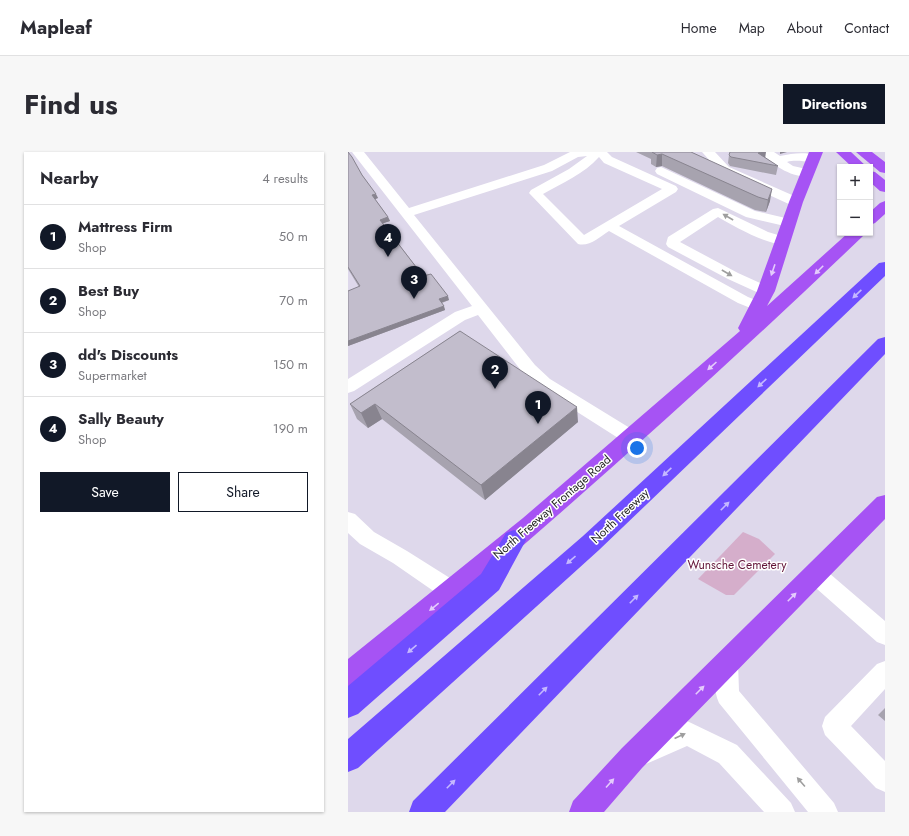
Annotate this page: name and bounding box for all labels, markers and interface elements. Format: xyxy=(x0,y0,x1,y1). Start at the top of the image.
text: Mapleaf xyxy=(20,14,92,41)
text: Home xyxy=(681,18,717,38)
text: Map xyxy=(739,18,765,38)
text: About xyxy=(787,18,822,38)
text: Contact xyxy=(844,18,889,38)
text: Find us xyxy=(24,84,118,125)
button: Directions xyxy=(783,84,885,124)
map controls xyxy=(837,164,873,236)
button: + xyxy=(837,164,873,200)
text: Nearby xyxy=(40,166,98,190)
text: 4 results xyxy=(262,169,308,188)
button: − xyxy=(837,200,873,236)
one-way arrow xyxy=(722,214,734,220)
text: Mattress Firm xyxy=(78,216,173,238)
pin: 4 xyxy=(375,224,401,257)
text: 1 xyxy=(50,227,56,246)
text: 50 m xyxy=(279,227,308,246)
text: Shop xyxy=(78,238,106,257)
one-way arrow xyxy=(770,265,776,277)
one-way arrow xyxy=(814,265,824,275)
pin: 3 xyxy=(401,266,427,299)
one-way arrow xyxy=(721,269,733,276)
text: Best Buy xyxy=(78,280,139,302)
one-way arrow xyxy=(852,289,861,298)
text: 2 xyxy=(49,291,57,310)
text: 70 m xyxy=(279,291,308,310)
text: Shop xyxy=(78,302,106,321)
text: dd's Discounts xyxy=(78,344,178,366)
text: 3 xyxy=(49,355,57,374)
text: 150 m xyxy=(273,355,308,374)
pin: 2 xyxy=(482,356,508,389)
one-way arrow xyxy=(707,361,716,370)
text: Supermarket xyxy=(78,366,147,385)
one-way arrow xyxy=(757,378,767,388)
pin: 1 xyxy=(525,391,551,424)
text: Sally Beauty xyxy=(78,408,164,430)
text: 4 xyxy=(48,419,58,438)
text: 190 m xyxy=(273,419,308,438)
text: Shop xyxy=(78,430,106,449)
your location xyxy=(627,438,647,458)
street label: North Freeway Frontage Road xyxy=(489,451,615,563)
one-way arrow xyxy=(662,467,672,477)
button: Save xyxy=(40,472,170,512)
button: Share xyxy=(178,472,308,512)
street label: North Freeway xyxy=(587,484,654,548)
one-way arrow xyxy=(720,501,730,511)
one-way arrow xyxy=(566,556,577,565)
park label: Wunsche Cemetery xyxy=(687,556,787,574)
one-way arrow xyxy=(787,592,797,602)
one-way arrow xyxy=(629,594,639,604)
one-way arrow xyxy=(428,603,439,612)
one-way arrow xyxy=(407,644,417,653)
one-way arrow xyxy=(695,685,705,695)
one-way arrow xyxy=(538,686,547,696)
one-way arrow xyxy=(674,733,685,739)
one-way arrow xyxy=(796,776,805,787)
one-way arrow xyxy=(605,778,614,788)
one-way arrow xyxy=(447,779,456,789)

